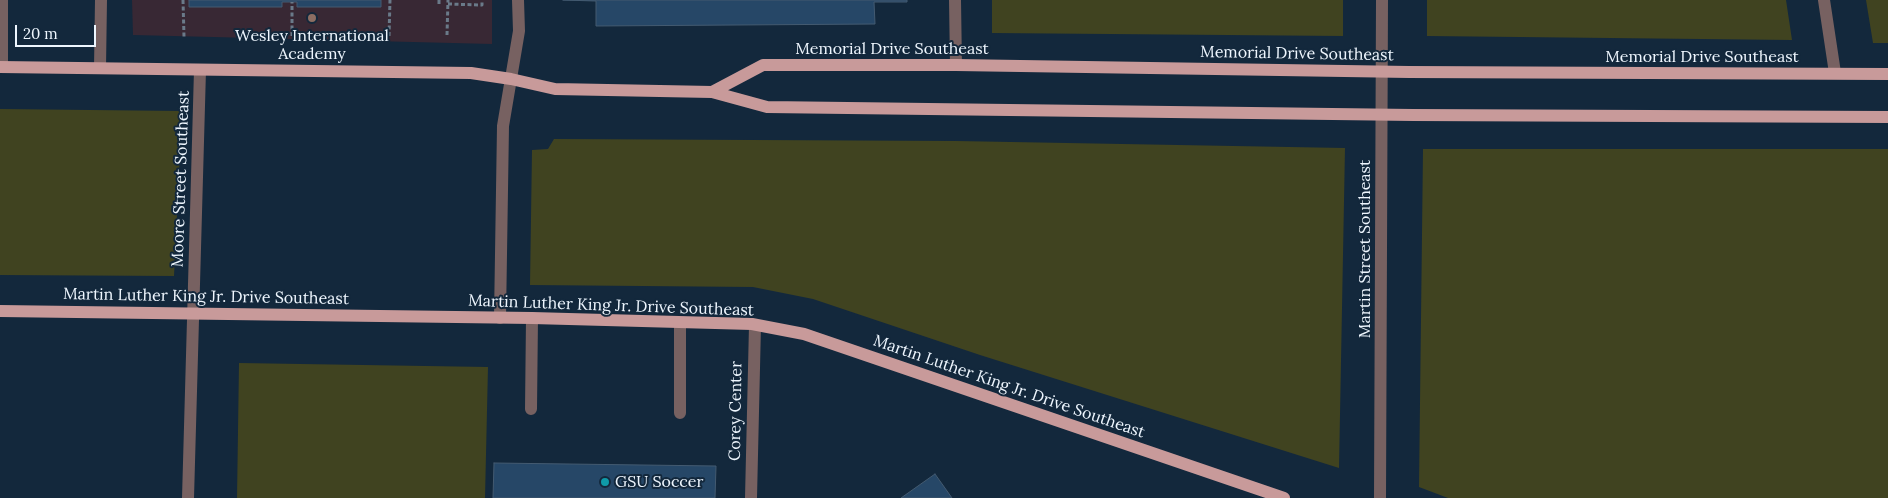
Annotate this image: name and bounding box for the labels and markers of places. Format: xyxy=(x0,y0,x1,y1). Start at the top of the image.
marker: Wesley International Academy xyxy=(306,12,318,24)
place label: Wesley International Academy xyxy=(235,26,389,64)
place label: GSU Soccer xyxy=(615,472,703,492)
marker: GSU Soccer xyxy=(599,476,611,488)

